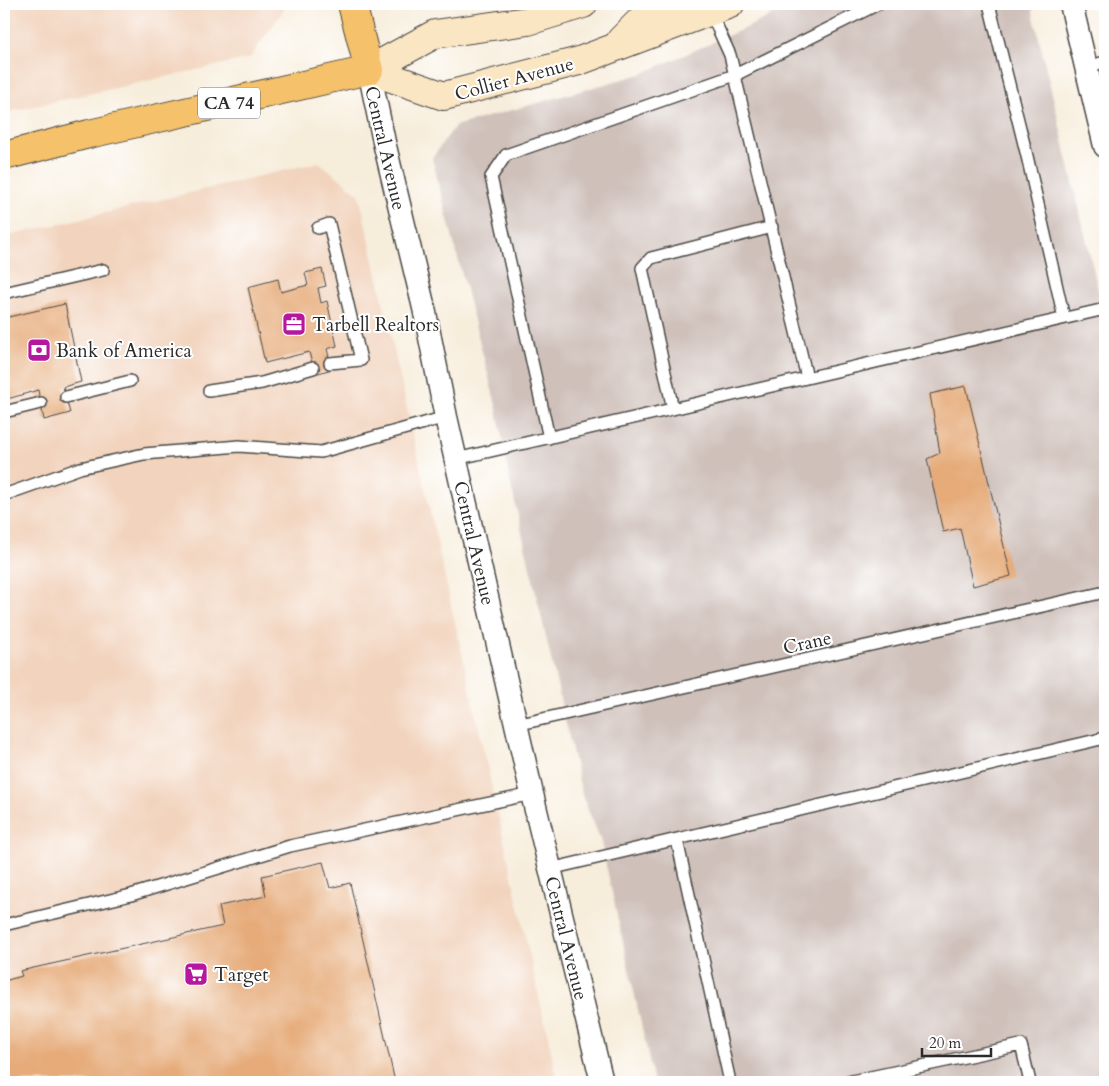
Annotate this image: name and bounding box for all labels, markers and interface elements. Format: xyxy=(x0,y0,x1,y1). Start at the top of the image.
street label: Collier Avenue xyxy=(452,51,577,107)
street label: Central Avenue xyxy=(358,84,412,213)
road number: CA 74 xyxy=(198,88,260,119)
office icon: Tarbell Realtors xyxy=(281,311,307,337)
place label: Tarbell Realtors xyxy=(312,312,439,338)
bank icon: Bank of America xyxy=(26,337,52,363)
place label: Bank of America xyxy=(56,338,192,364)
street label: Central Avenue xyxy=(447,479,501,608)
street label: Crane xyxy=(780,625,834,661)
street label: Central Avenue xyxy=(538,874,594,1003)
supermarket icon: Target xyxy=(183,961,209,987)
place label: Target xyxy=(214,962,268,988)
scale bar xyxy=(922,1026,990,1058)
text: 20 m xyxy=(929,1033,961,1053)

